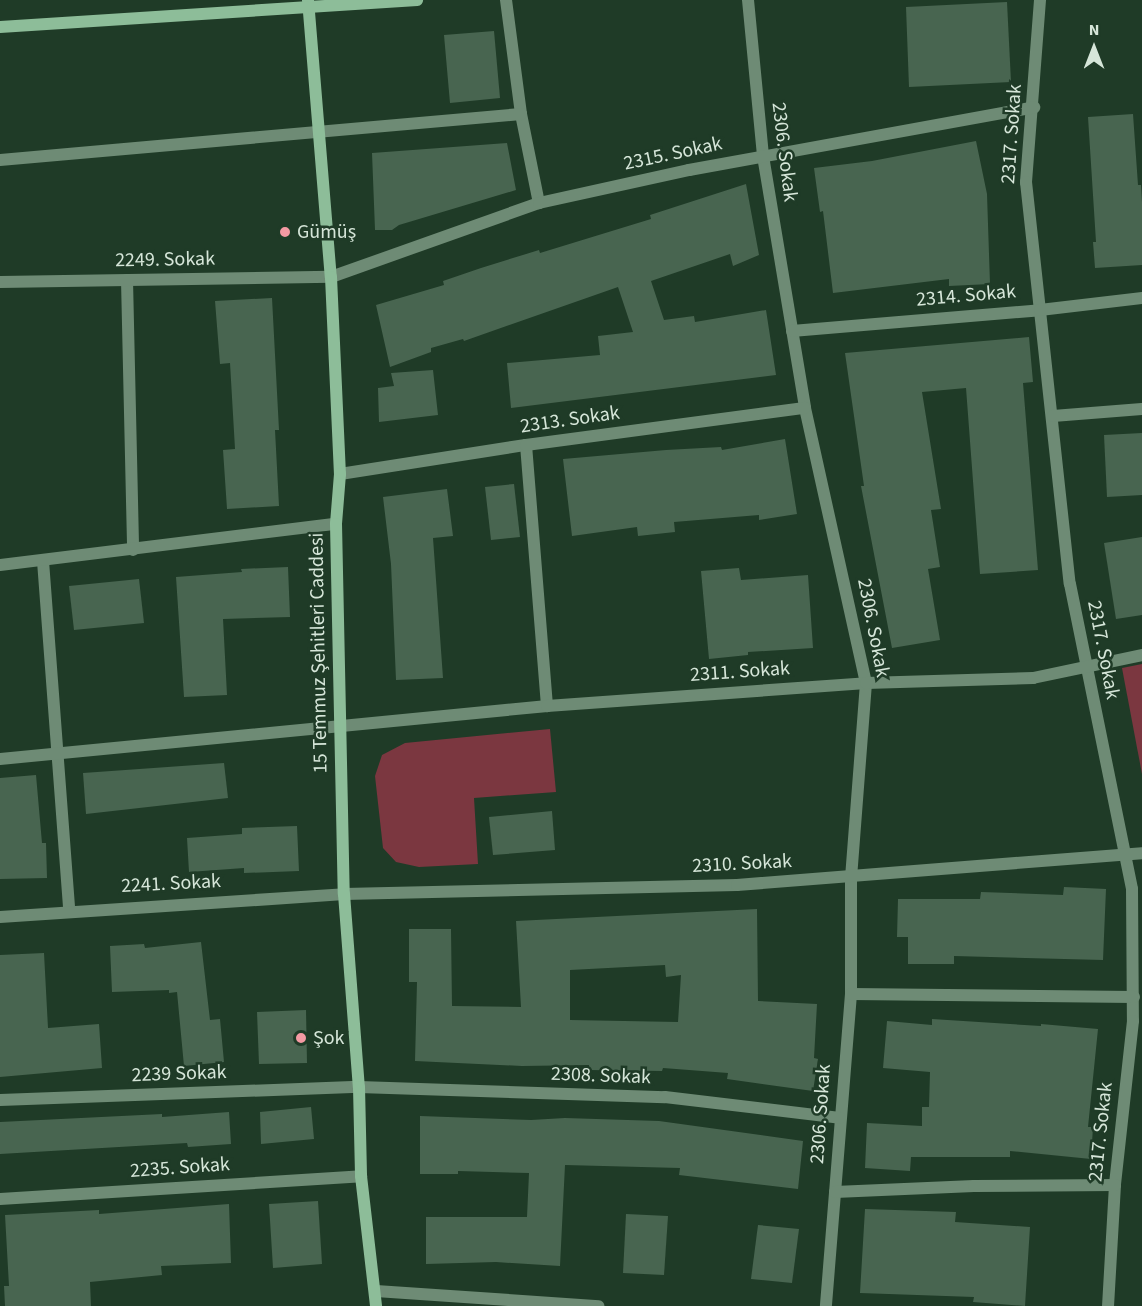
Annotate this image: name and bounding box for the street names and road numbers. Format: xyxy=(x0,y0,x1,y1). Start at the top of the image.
street label: 2317. Sokak xyxy=(997,83,1027,185)
street label: 2306. Sokak xyxy=(766,101,802,203)
street label: 2315. Sokak xyxy=(622,132,724,176)
street label: 2249. Sokak xyxy=(115,247,215,273)
street label: 2314. Sokak xyxy=(915,280,1017,312)
street label: 2313. Sokak xyxy=(519,401,621,439)
street label: 15 Temmuz Şehitleri Caddesi xyxy=(305,532,333,774)
street label: 2306. Sokak xyxy=(852,577,894,679)
street label: 2317. Sokak xyxy=(1082,599,1124,701)
street label: 2311. Sokak xyxy=(689,657,791,687)
street label: 2310. Sokak xyxy=(691,849,793,879)
street label: 2241. Sokak xyxy=(120,869,222,899)
street label: 2239 Sokak xyxy=(131,1060,227,1088)
street label: 2308. Sokak xyxy=(551,1062,651,1090)
street label: 2306. Sokak xyxy=(806,1063,836,1165)
street label: 2317. Sokak xyxy=(1084,1081,1118,1183)
street label: 2235. Sokak xyxy=(129,1153,231,1183)

